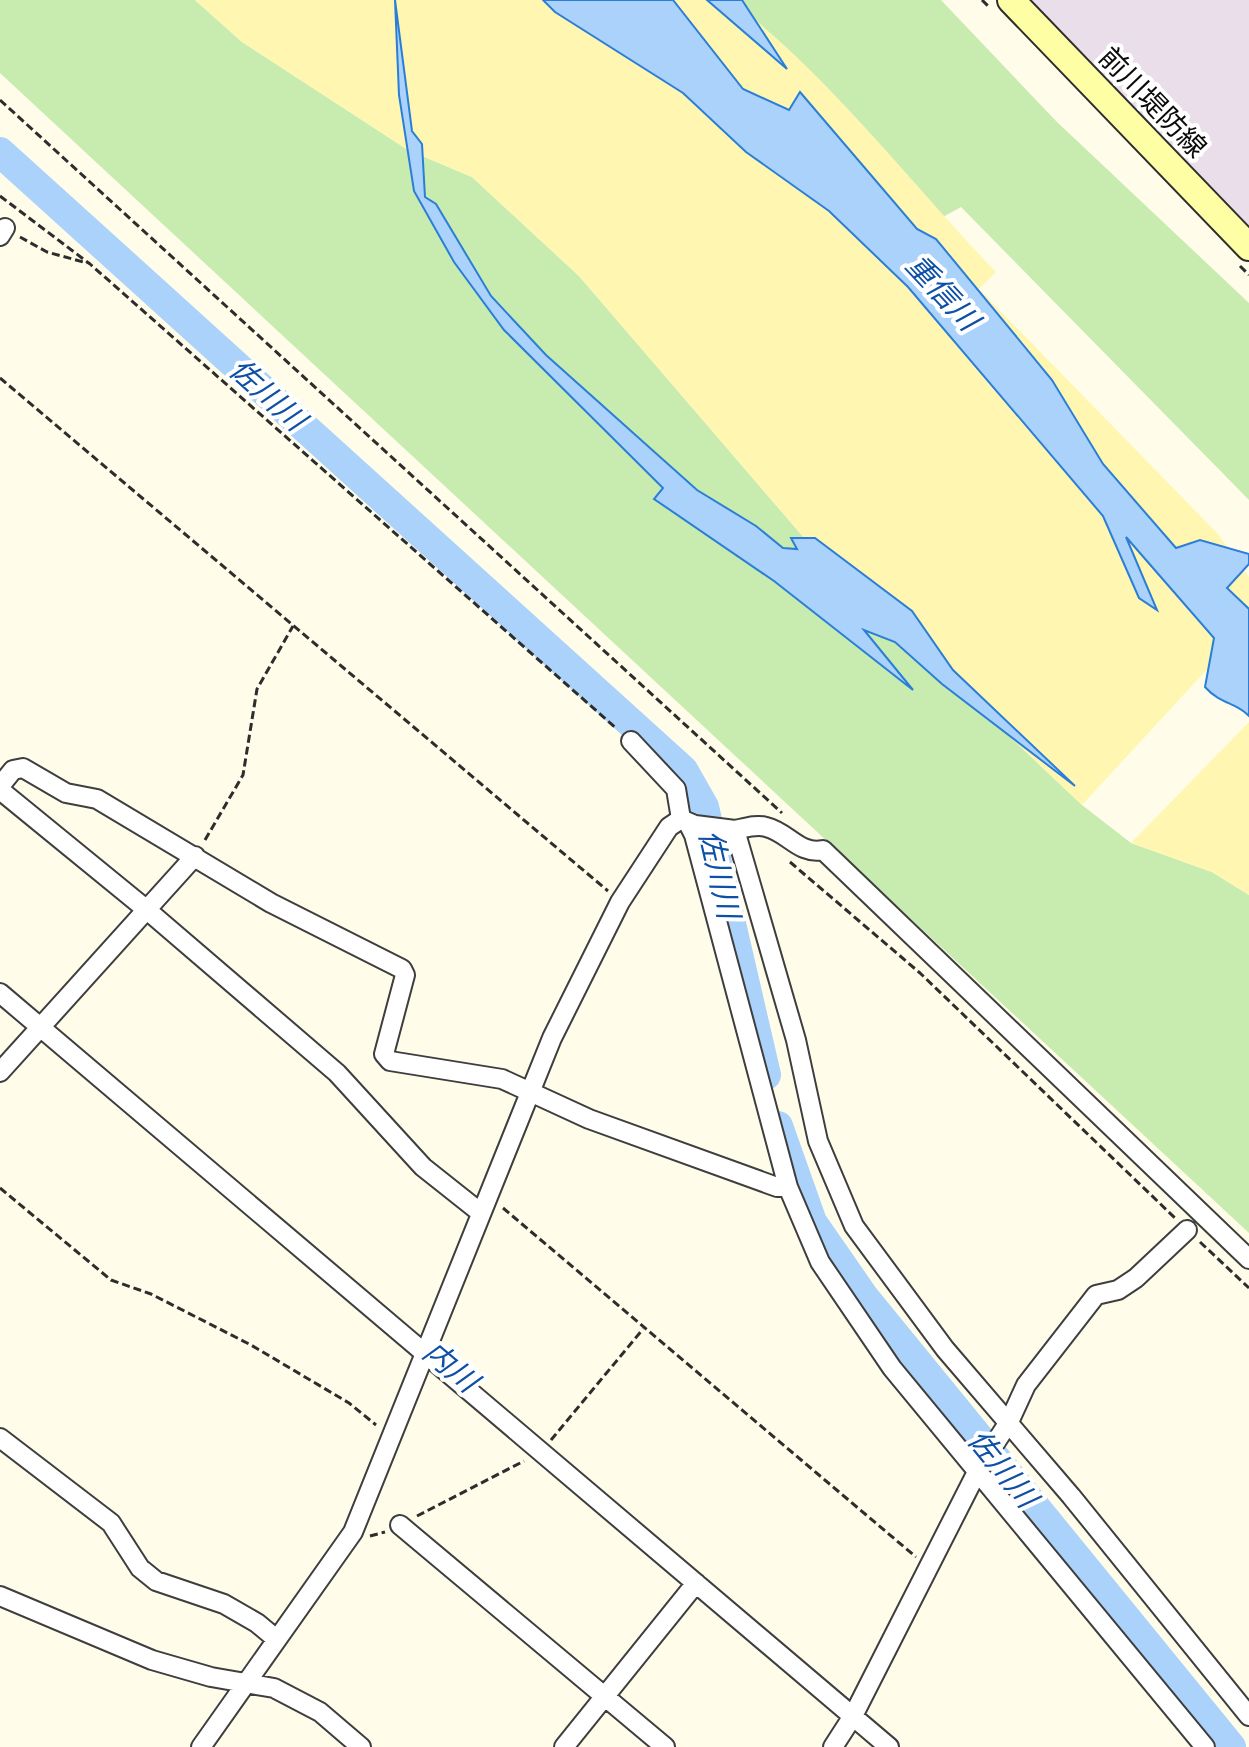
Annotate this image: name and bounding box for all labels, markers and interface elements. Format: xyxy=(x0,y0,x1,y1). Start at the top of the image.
street label: 前川堤防線 xyxy=(1091,39,1215,165)
water label: 重信川 xyxy=(898,246,990,340)
water label: 佐川川 xyxy=(222,350,316,440)
water label: 佐川川 xyxy=(691,826,749,925)
water label: 内川 xyxy=(416,1332,488,1402)
water label: 佐川川 xyxy=(960,1421,1048,1517)

